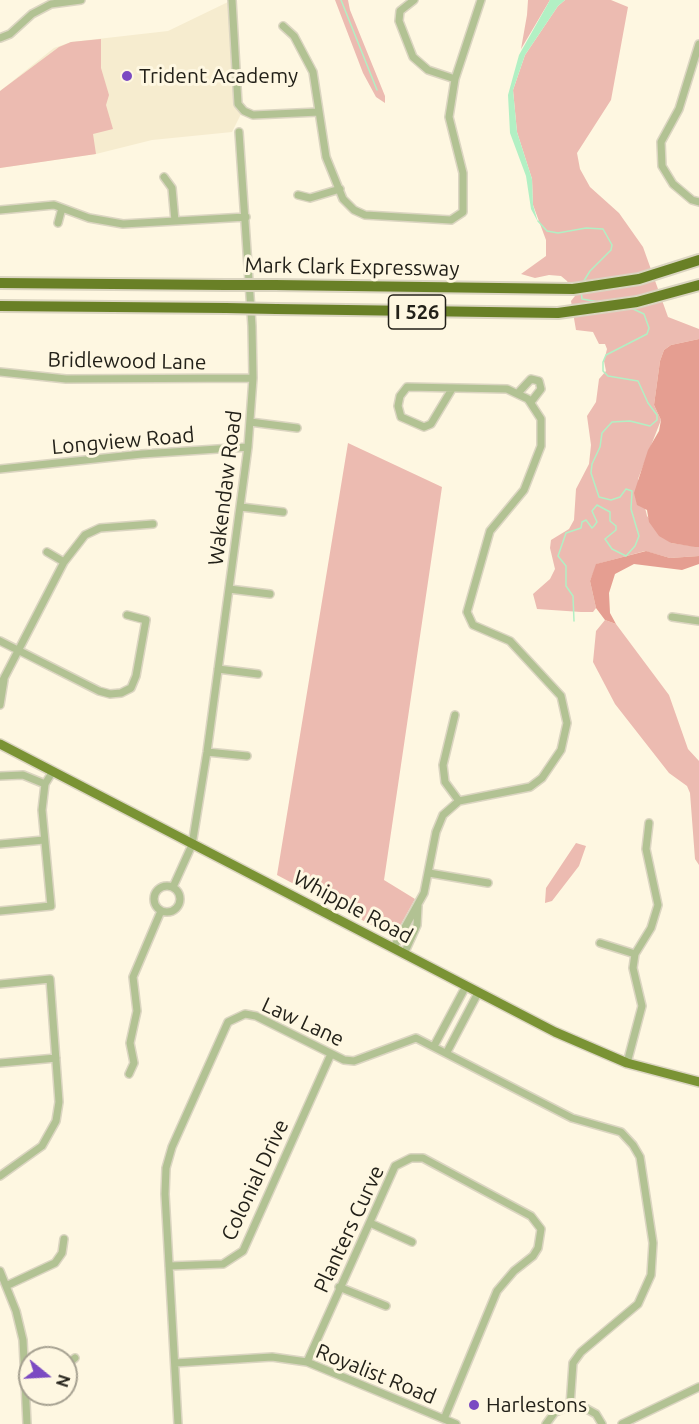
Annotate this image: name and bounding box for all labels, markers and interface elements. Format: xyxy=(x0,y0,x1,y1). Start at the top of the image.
place label: Trident Academy xyxy=(139,63,298,89)
marker: Trident Academy xyxy=(120,69,134,83)
street label: Mark Clark Expressway xyxy=(244,253,460,281)
road number: I 526 xyxy=(388,295,446,329)
street label: Bridlewood Lane xyxy=(47,347,207,375)
street label: Wakendaw Road xyxy=(203,409,247,567)
street label: Longview Road xyxy=(50,422,196,460)
street label: Whipple Road xyxy=(289,865,417,949)
street label: Law Lane xyxy=(258,992,348,1052)
street label: Colonial Drive xyxy=(216,1115,294,1245)
street label: Planters Curve xyxy=(309,1161,389,1297)
street label: Royalist Road xyxy=(312,1338,440,1410)
north arrow xyxy=(18,1346,78,1406)
text: N xyxy=(53,1372,74,1389)
place label: Harlestons xyxy=(486,1392,587,1418)
marker: Harlestons xyxy=(467,1398,481,1412)

